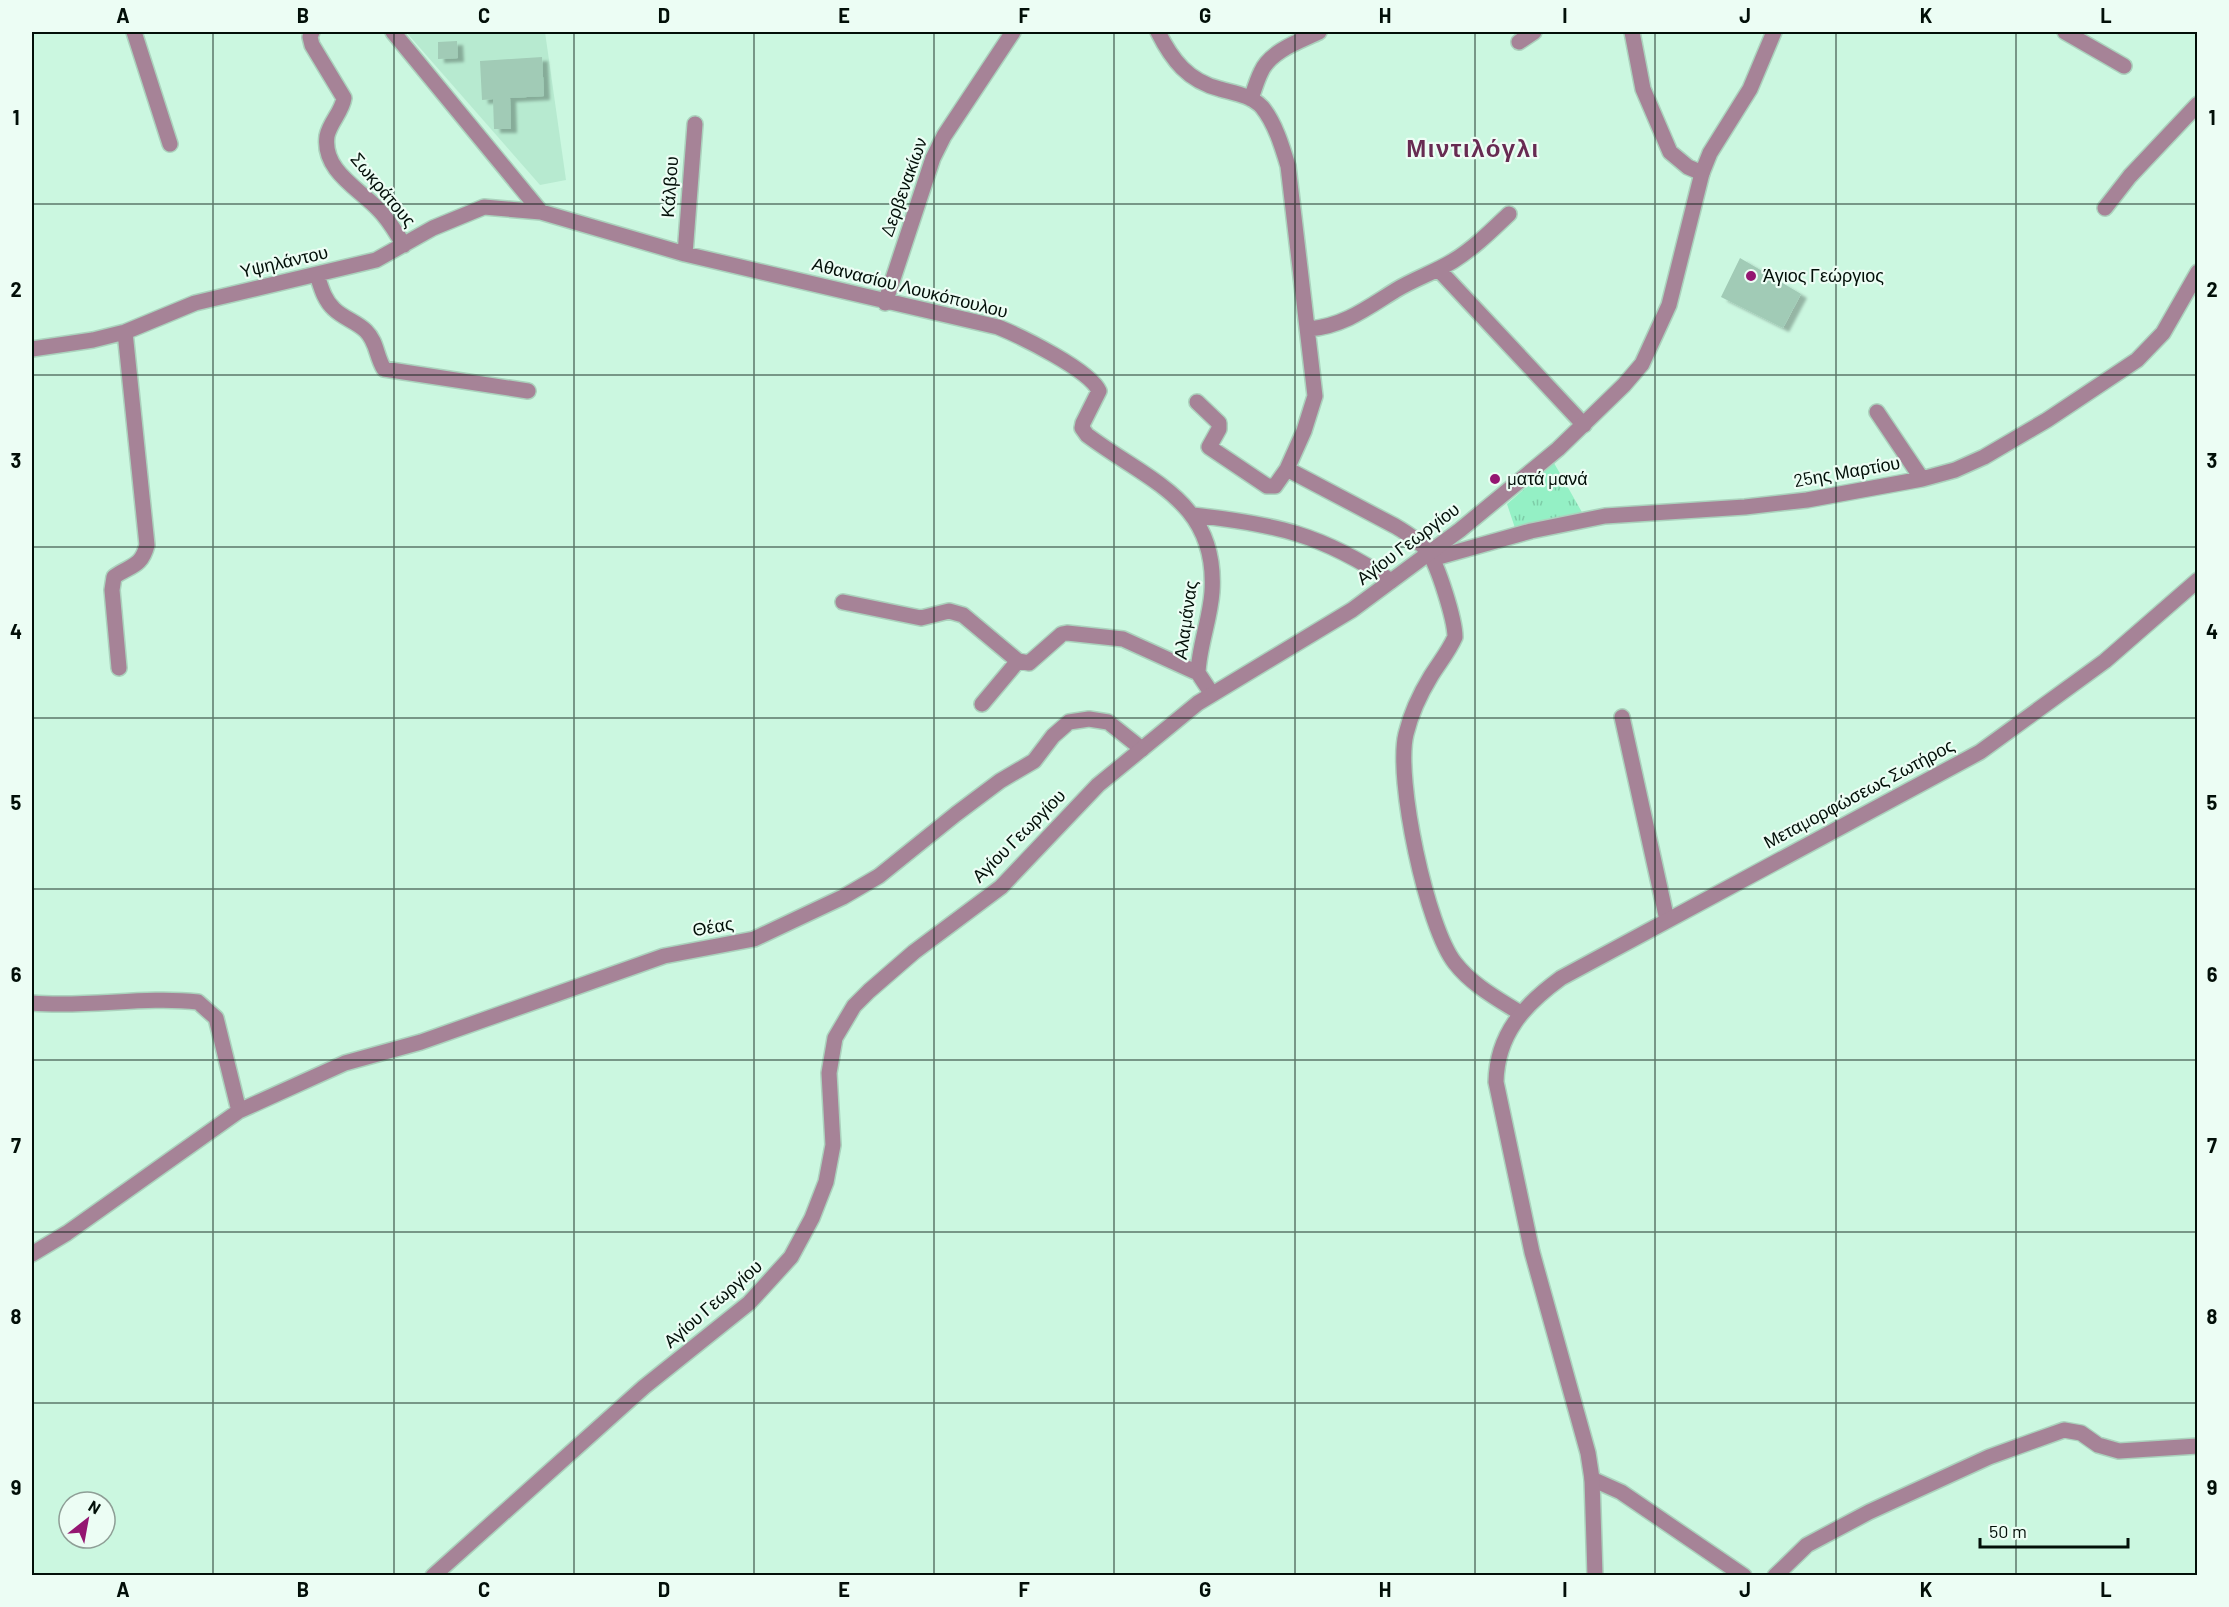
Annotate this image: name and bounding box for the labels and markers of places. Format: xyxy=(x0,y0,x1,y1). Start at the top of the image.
place label: Άγιος Γεώργιος xyxy=(1763,264,1884,286)
marker: Άγιος Γεώργιος xyxy=(1744,269,1758,283)
place label: ματά μανά xyxy=(1507,467,1588,489)
marker: ματά μανά xyxy=(1488,472,1502,486)

